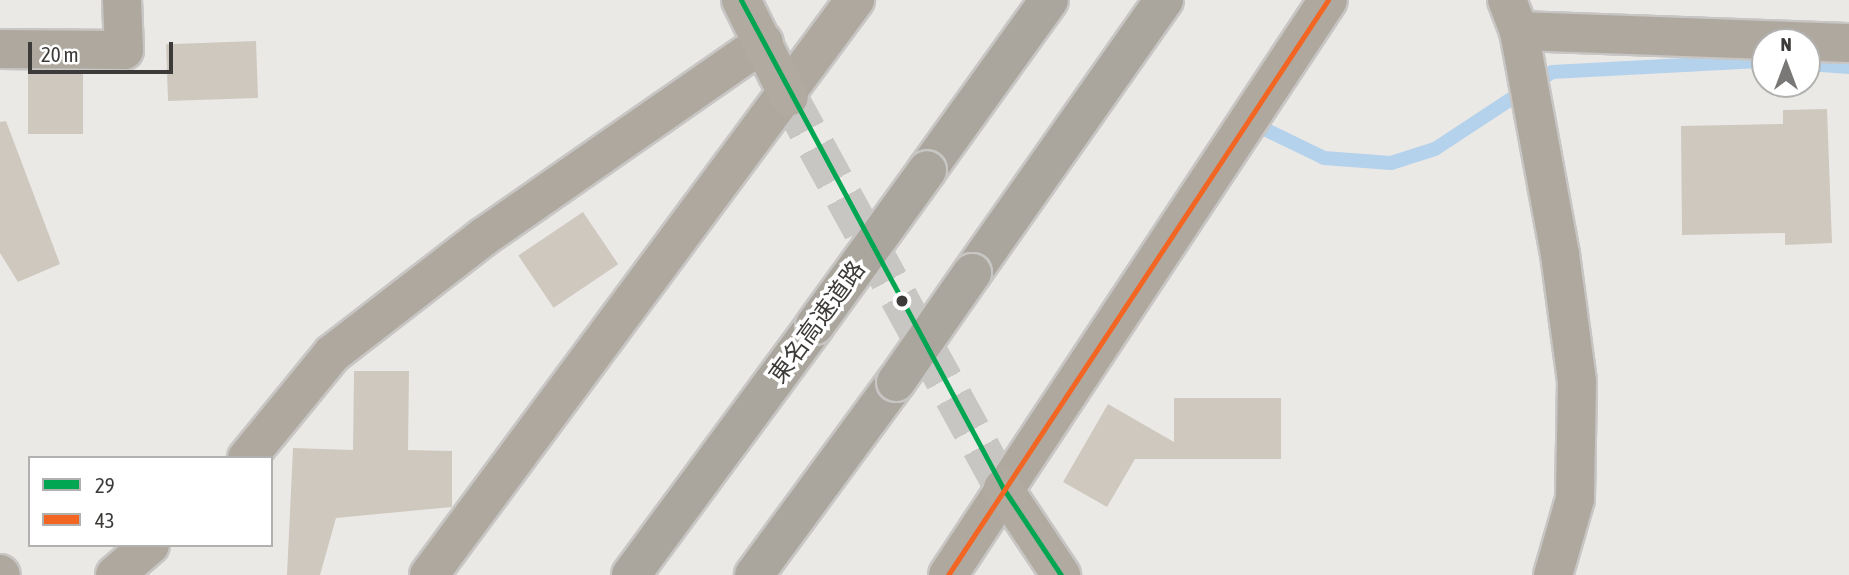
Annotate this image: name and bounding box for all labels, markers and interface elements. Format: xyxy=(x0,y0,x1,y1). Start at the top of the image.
scale bar xyxy=(32,28,177,72)
north arrow xyxy=(1751,28,1821,98)
text: N xyxy=(1780,33,1792,55)
text: 20 m xyxy=(41,42,79,66)
street label: 東名高速道路 xyxy=(763,255,871,389)
unlabelled marker xyxy=(895,294,909,308)
legend xyxy=(28,456,273,547)
text: 29 xyxy=(95,473,115,497)
text: 43 xyxy=(95,508,115,532)

